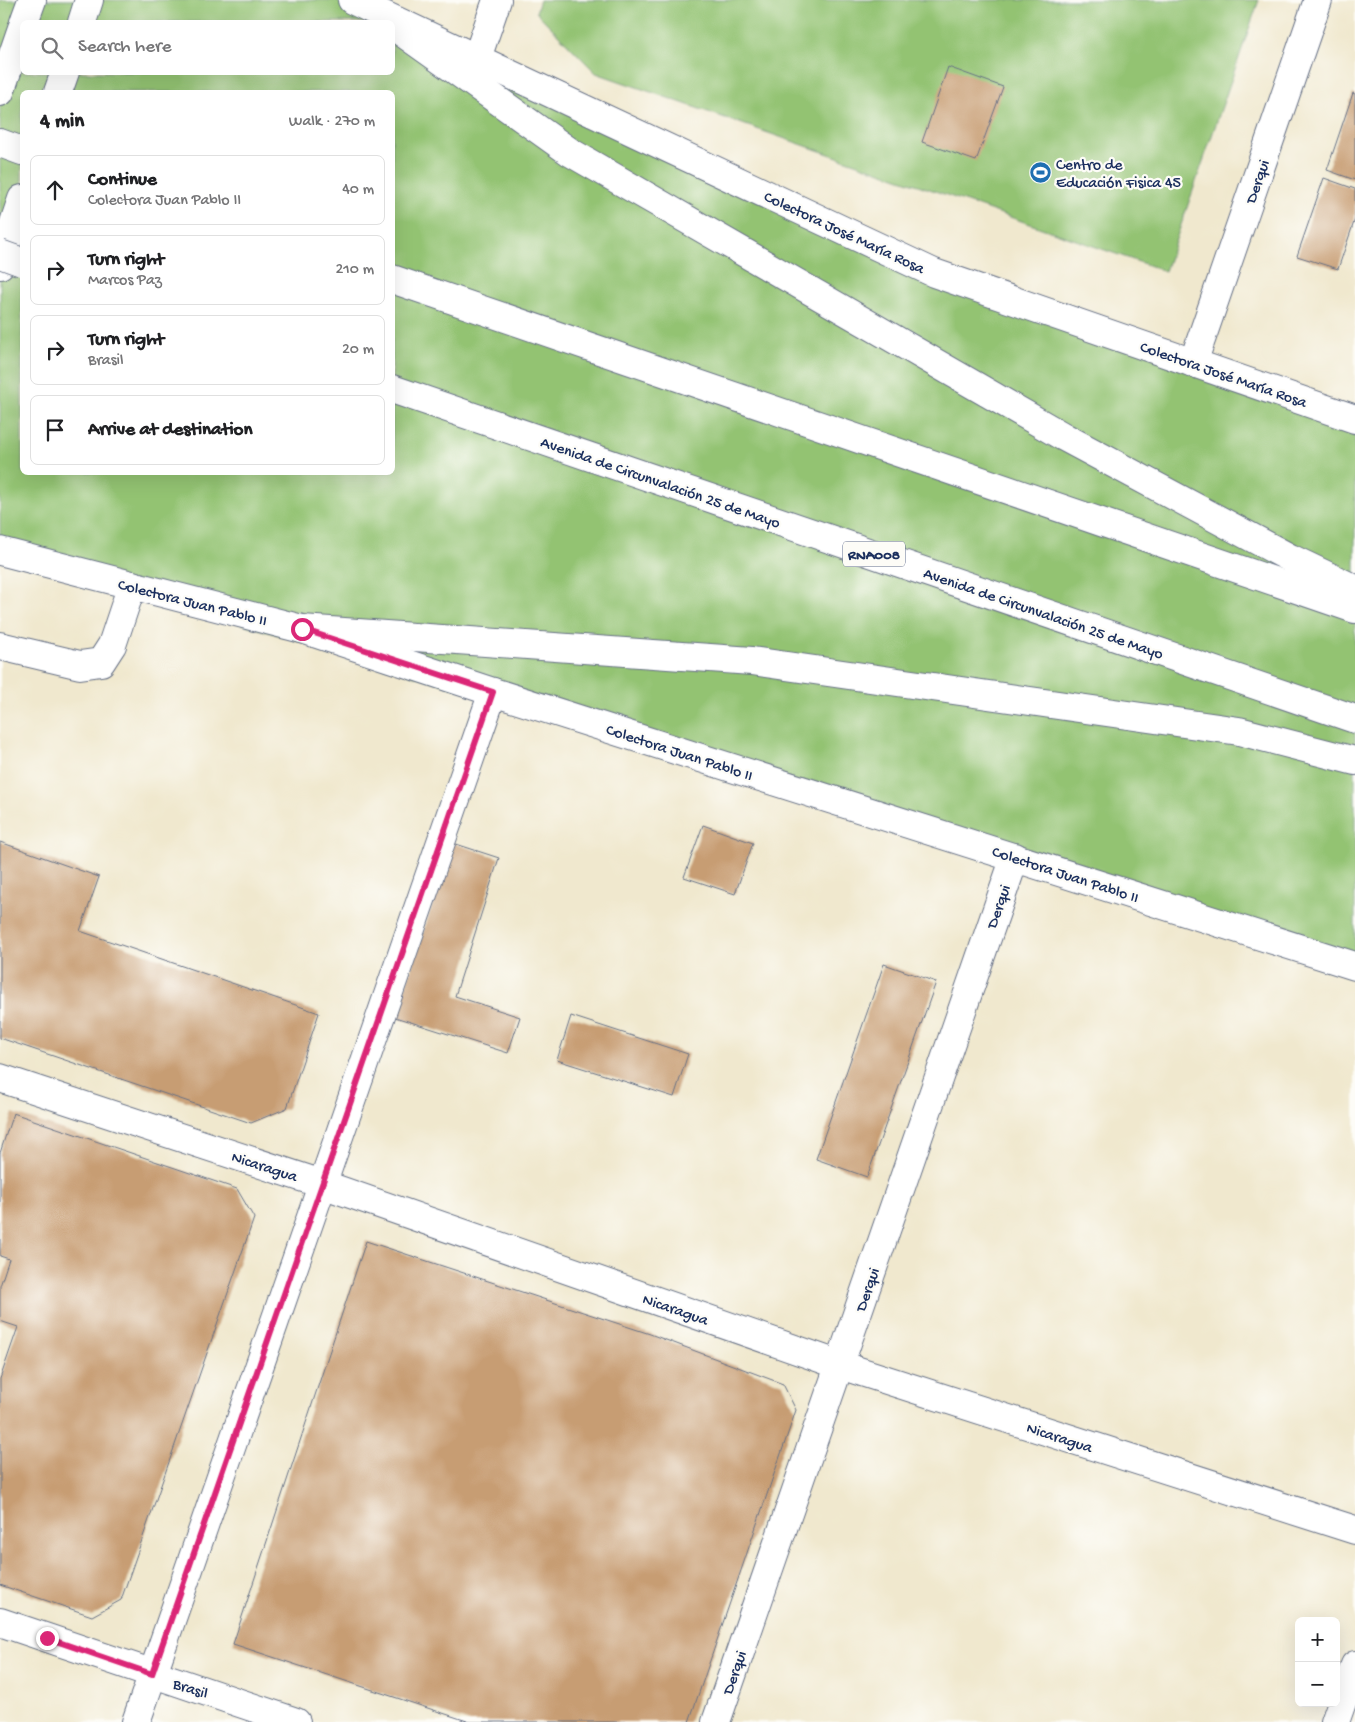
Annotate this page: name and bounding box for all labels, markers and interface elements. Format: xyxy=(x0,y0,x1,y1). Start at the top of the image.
search box xyxy=(20,20,395,75)
icon: search xyxy=(38,34,66,62)
text: Search here xyxy=(78,36,172,59)
text: 4 min xyxy=(40,110,84,135)
text: Walk · 270 m xyxy=(289,113,375,132)
place label: Centro de Educación Fisica 45 xyxy=(1056,157,1181,194)
street label: Derqui xyxy=(1243,158,1276,207)
sports icon: Centro de Educación Fisica 45 xyxy=(1028,160,1052,184)
text: Continue xyxy=(88,169,157,192)
icon: ahead xyxy=(41,176,69,204)
text: 40 m xyxy=(342,181,374,200)
street label: Colectora José María Rosa xyxy=(760,189,928,280)
text: Colectora Juan Pablo II xyxy=(88,192,241,211)
text: Turn right xyxy=(88,249,164,272)
icon: right xyxy=(41,256,69,284)
text: 210 m xyxy=(335,261,374,280)
text: Marcos Paz xyxy=(88,272,162,291)
text: Turn right xyxy=(88,329,164,352)
icon: right xyxy=(41,336,69,364)
street label: Colectora José María Rosa xyxy=(1137,339,1310,414)
text: 20 m xyxy=(342,341,374,360)
text: Brasil xyxy=(88,352,124,371)
icon: arrive xyxy=(41,416,69,444)
text: Arrive at destination xyxy=(88,419,252,442)
street label: Avenida de Circunvalación 25 de Mayo xyxy=(538,434,782,534)
road number: RNA008 xyxy=(843,542,905,566)
street label: Avenida de Circunvalación 25 de Mayo xyxy=(921,565,1165,665)
street label: Colectora Juan Pablo II xyxy=(116,577,269,632)
route start xyxy=(291,618,314,641)
street label: Colectora Juan Pablo II xyxy=(603,722,755,787)
street label: Colectora Juan Pablo II xyxy=(989,844,1141,909)
street label: Derqui xyxy=(984,883,1017,932)
street label: Nicaragua xyxy=(229,1149,300,1188)
street label: Derqui xyxy=(853,1266,886,1315)
street label: Nicaragua xyxy=(639,1291,711,1332)
street label: Nicaragua xyxy=(1024,1420,1095,1459)
map controls xyxy=(1295,1617,1340,1707)
button: + xyxy=(1295,1617,1340,1662)
route end xyxy=(36,1627,59,1650)
street label: Derqui xyxy=(720,1649,753,1698)
button: − xyxy=(1295,1662,1340,1707)
street label: Brasil xyxy=(169,1675,210,1705)

